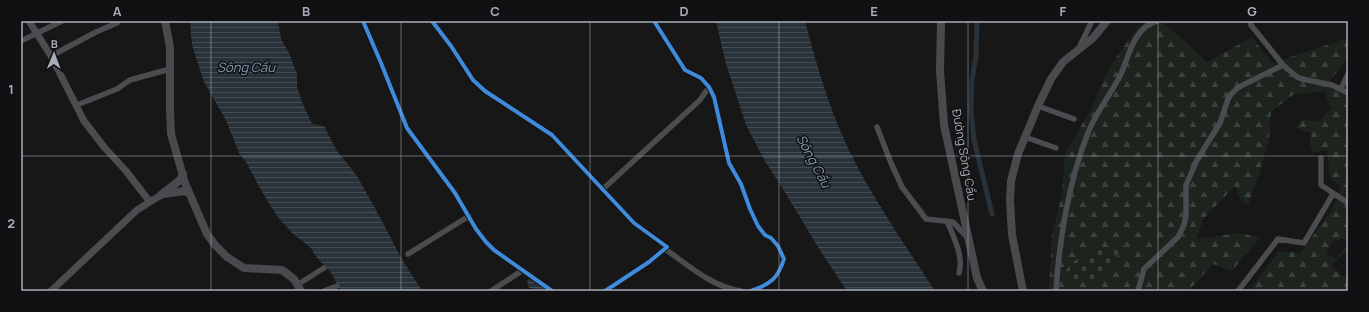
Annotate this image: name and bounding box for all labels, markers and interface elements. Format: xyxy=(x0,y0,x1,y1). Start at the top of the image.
text: A xyxy=(113,2,122,20)
text: B xyxy=(302,2,310,20)
text: C xyxy=(490,2,500,20)
text: D xyxy=(679,2,689,20)
text: E xyxy=(870,2,878,20)
text: F xyxy=(1060,2,1067,20)
text: G xyxy=(1247,2,1257,20)
north arrow xyxy=(34,34,74,74)
text: B xyxy=(51,36,58,51)
water label: Sông Cầu xyxy=(217,58,276,76)
text: 1 xyxy=(8,80,14,98)
street label: Đường Sông Cầu xyxy=(948,108,981,202)
water label: Sông Cầu xyxy=(792,131,836,192)
text: 2 xyxy=(7,214,15,232)

